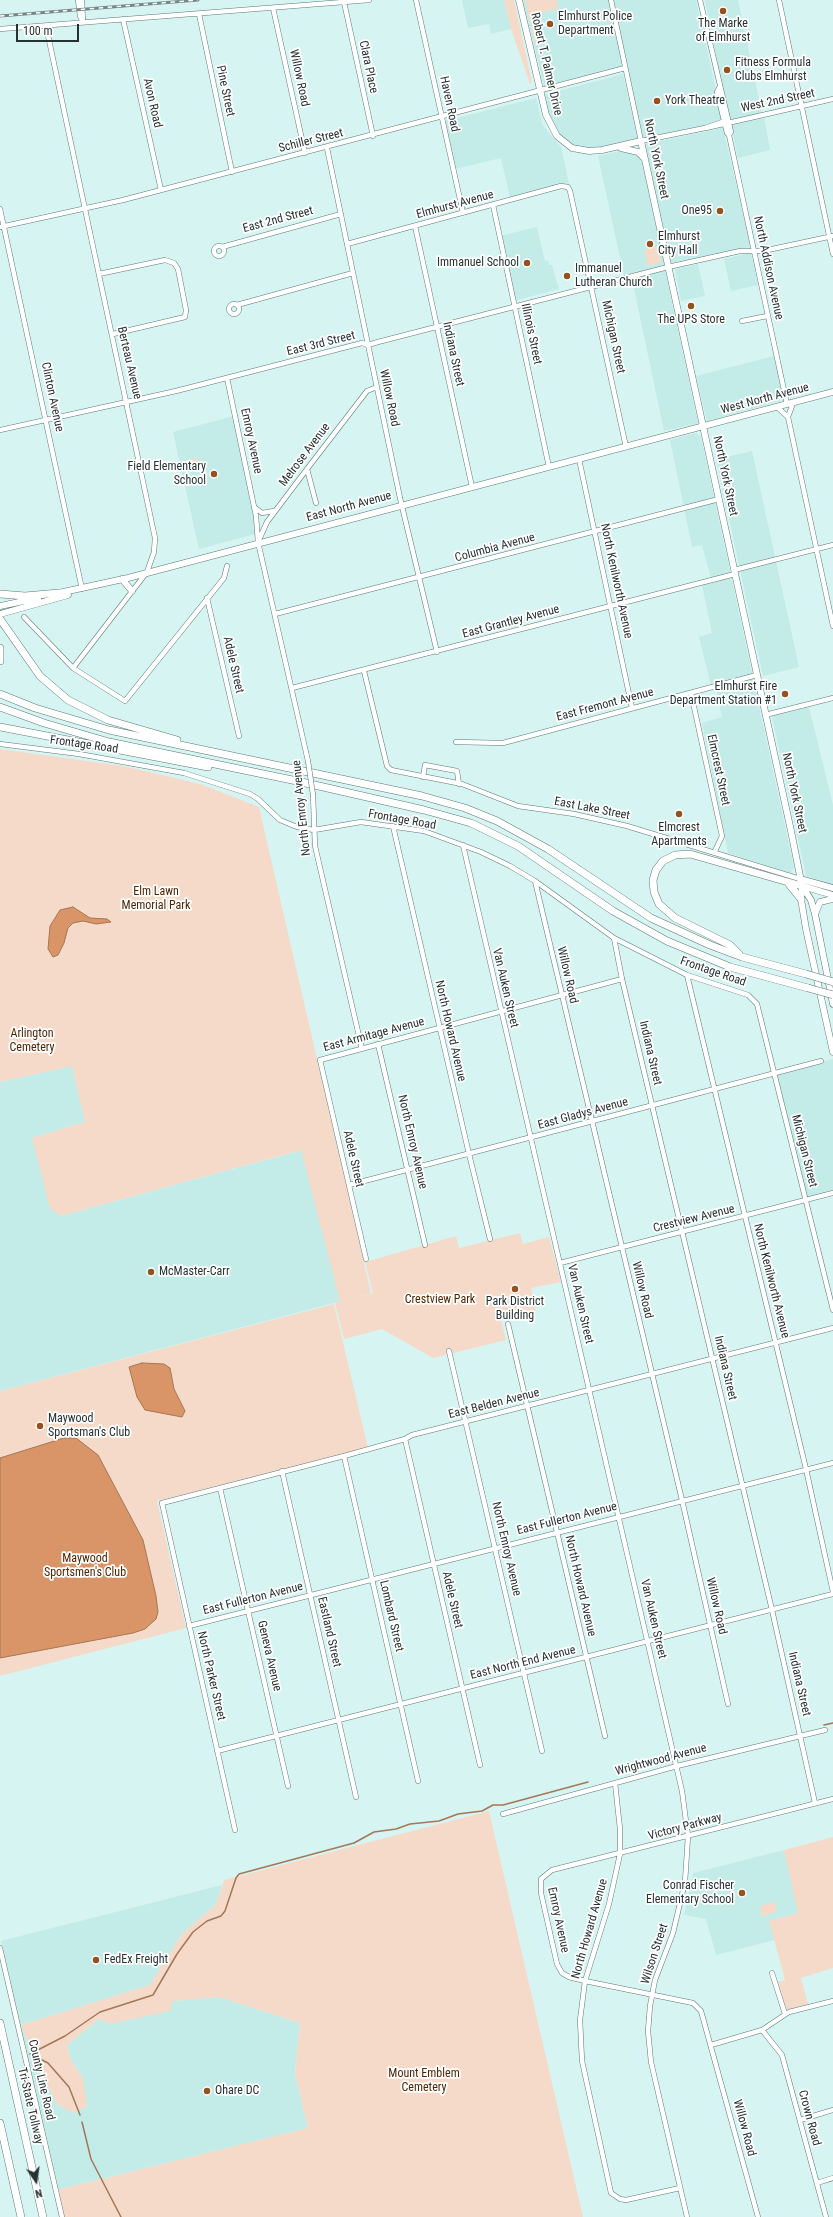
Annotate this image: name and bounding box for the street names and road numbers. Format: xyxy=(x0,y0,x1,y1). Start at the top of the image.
street label: Robert T. Palmer Drive xyxy=(527,11,565,117)
street label: Clara Place xyxy=(355,39,381,95)
street label: Willow Road xyxy=(286,48,312,108)
street label: Pine Street xyxy=(213,64,237,118)
street label: Haven Road xyxy=(436,75,462,133)
street label: Avon Road xyxy=(139,77,165,129)
street label: West 2nd Street xyxy=(740,86,816,116)
street label: North York Street xyxy=(640,118,672,200)
street label: Schiller Street xyxy=(277,126,345,156)
street label: Elmhurst Avenue xyxy=(415,188,495,222)
street label: East 2nd Street xyxy=(241,204,315,236)
street label: North Addison Avenue xyxy=(750,215,786,321)
street label: Michigan Street xyxy=(598,299,628,375)
street label: Illinois Street xyxy=(517,302,545,366)
street label: Indiana Street xyxy=(439,320,467,388)
street label: Berteau Avenue xyxy=(114,325,144,401)
street label: East 3rd Street xyxy=(285,329,357,359)
street label: Clinton Avenue xyxy=(38,361,66,433)
street label: Willow Road xyxy=(376,368,402,428)
street label: West North Avenue xyxy=(719,380,811,418)
street label: Emroy Avenue xyxy=(237,407,265,475)
street label: Melrose Avenue xyxy=(277,421,333,489)
street label: North York Street xyxy=(709,435,741,517)
street label: East North Avenue xyxy=(305,489,393,525)
street label: North Kenilworth Avenue xyxy=(597,522,635,640)
street label: Columbia Avenue xyxy=(453,530,537,566)
street label: East Grantley Avenue xyxy=(461,602,561,642)
street label: Adele Street xyxy=(219,635,247,695)
street label: East Fremont Avenue xyxy=(555,685,655,725)
street label: Frontage Road xyxy=(49,733,119,757)
street label: Elmcrest Street xyxy=(703,733,733,807)
street label: North York Street xyxy=(778,752,810,834)
street label: North Emroy Avenue xyxy=(290,759,314,857)
street label: East Lake Street xyxy=(553,795,631,823)
street label: Frontage Road xyxy=(367,807,437,833)
street label: Willow Road xyxy=(553,945,581,1005)
street label: Van Auken Street xyxy=(489,947,521,1029)
street label: Frontage Road xyxy=(678,954,748,990)
street label: North Howard Avenue xyxy=(431,979,469,1083)
street label: East Armitage Avenue xyxy=(322,1015,426,1055)
street label: Indiana Street xyxy=(636,1019,664,1087)
street label: North Emroy Avenue xyxy=(394,1093,430,1191)
street label: East Gladys Avenue xyxy=(536,1095,630,1133)
street label: Michigan Street xyxy=(788,1113,820,1189)
street label: Adele Street xyxy=(339,1129,367,1189)
street label: Crestview Avenue xyxy=(652,1202,736,1236)
street label: North Kenilworth Avenue xyxy=(750,1222,792,1340)
street label: Willow Road xyxy=(628,1260,656,1320)
street label: Van Auken Street xyxy=(564,1263,596,1345)
street label: Indiana Street xyxy=(711,1334,739,1402)
street label: East Belden Avenue xyxy=(447,1386,541,1422)
street label: North Emroy Avenue xyxy=(488,1500,524,1598)
street label: East Fullerton Avenue xyxy=(515,1500,619,1538)
street label: North Howard Avenue xyxy=(561,1534,599,1638)
street label: Adele Street xyxy=(438,1570,466,1630)
street label: Willow Road xyxy=(702,1576,730,1636)
street label: Van Auken Street xyxy=(637,1578,669,1660)
street label: Lombard Street xyxy=(376,1579,406,1653)
street label: East Fullerton Avenue xyxy=(201,1580,305,1618)
street label: Eastland Street xyxy=(314,1595,344,1669)
street label: Geneva Avenue xyxy=(254,1619,284,1693)
street label: North Parker Street xyxy=(194,1630,228,1722)
street label: East North End Avenue xyxy=(469,1643,577,1683)
street label: Indiana Street xyxy=(785,1650,813,1718)
street label: Wrightwood Avenue xyxy=(614,1741,708,1779)
street label: Victory Parkway xyxy=(647,1810,723,1844)
street label: North Howard Avenue xyxy=(569,1877,611,1981)
street label: Emroy Avenue xyxy=(544,1886,572,1954)
street label: Wilson Street xyxy=(638,1922,672,1986)
street label: County Line Road xyxy=(25,2038,57,2122)
street label: Tri-State Tollway xyxy=(14,2066,46,2146)
street label: Crown Road xyxy=(795,2089,823,2147)
street label: Willow Road xyxy=(730,2098,758,2158)

